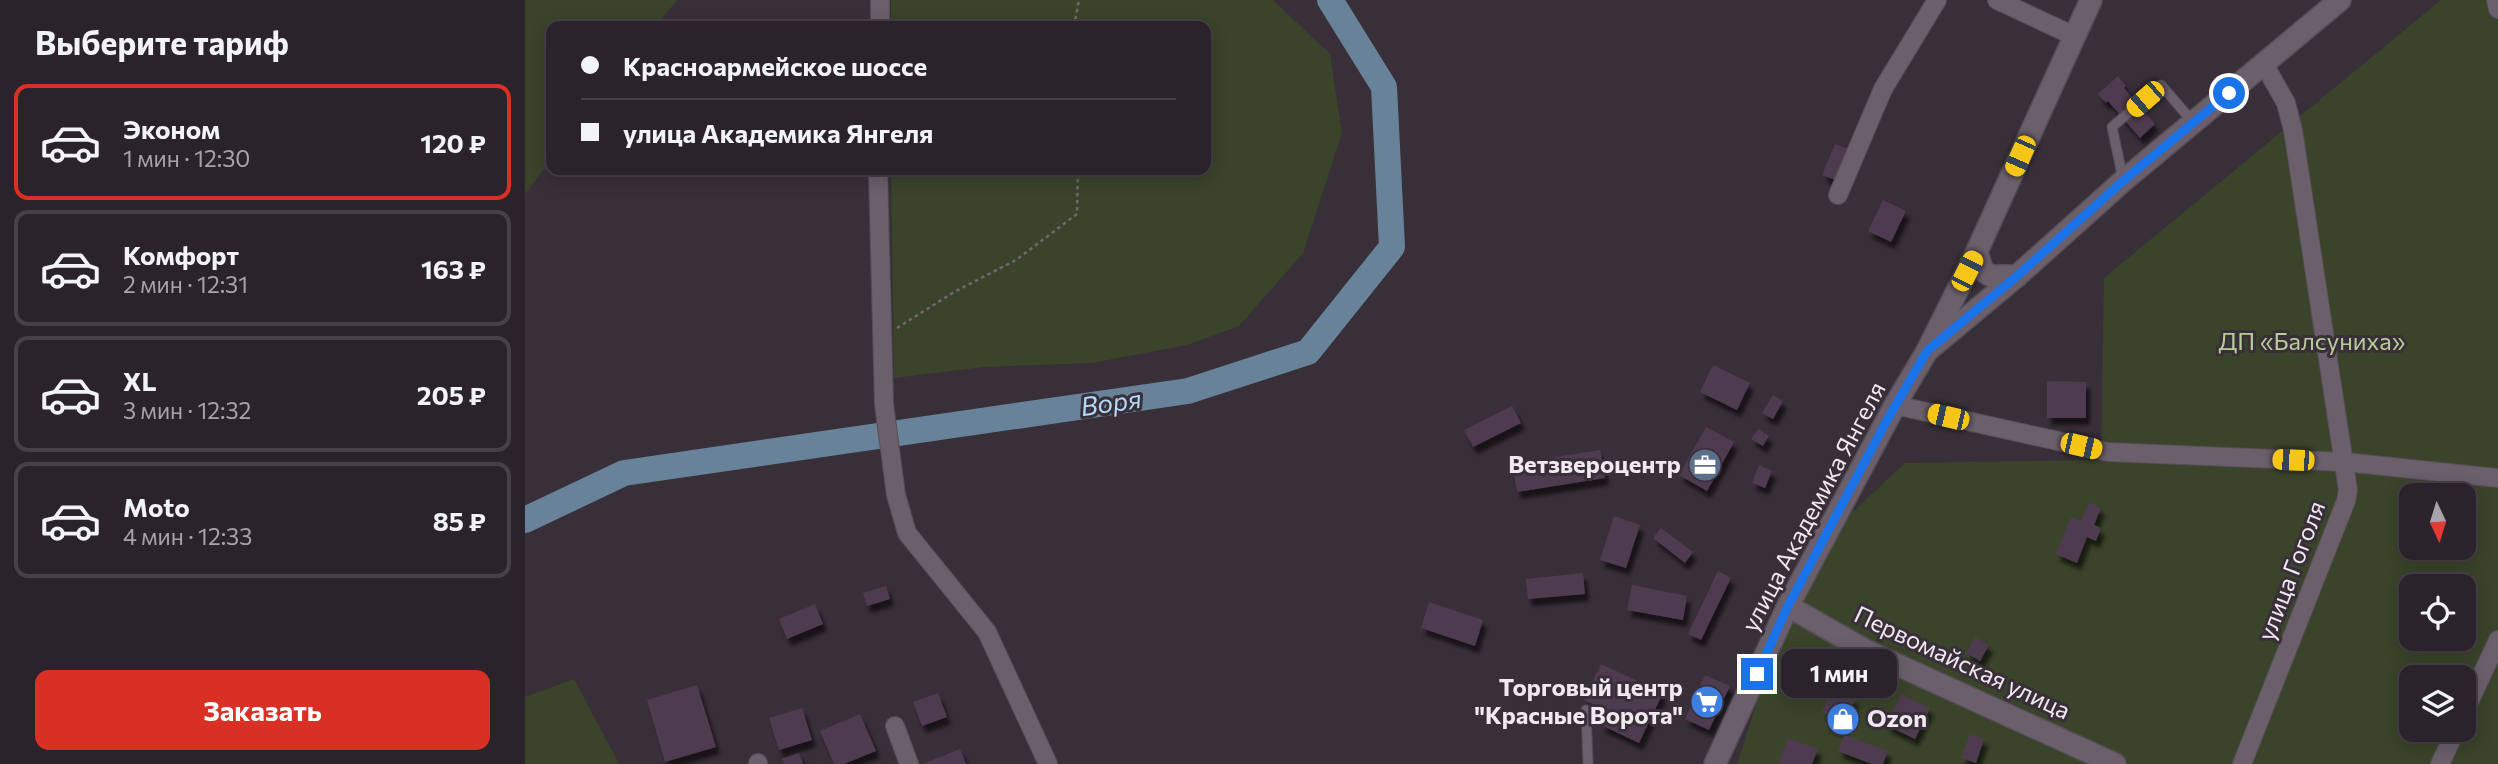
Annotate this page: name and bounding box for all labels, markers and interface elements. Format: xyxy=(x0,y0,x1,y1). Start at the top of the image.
text: Выберите тариф xyxy=(35,22,289,62)
text: Красноармейское шоссе xyxy=(623,50,927,81)
car xyxy=(2123,77,2168,121)
route start xyxy=(2213,77,2245,109)
icon: car xyxy=(39,111,102,174)
text: Эконом xyxy=(123,113,220,144)
text: улица Академика Янгеля xyxy=(623,117,933,148)
text: 120 ₽ xyxy=(420,127,486,158)
car xyxy=(2002,133,2039,179)
text: 1 мин · 12:30 xyxy=(123,144,250,172)
icon: car xyxy=(39,237,102,300)
text: Комфорт xyxy=(123,239,239,270)
car xyxy=(1949,248,1986,294)
text: 163 ₽ xyxy=(421,253,486,284)
text: 2 мин · 12:31 xyxy=(123,270,248,298)
park label: ДП «Балсуниха» xyxy=(2219,326,2405,355)
icon: car xyxy=(39,363,102,426)
text: XL xyxy=(123,365,157,396)
street label: улица Академика Янгеля xyxy=(1734,376,1891,636)
text: 205 ₽ xyxy=(417,379,486,410)
water label: Воря xyxy=(1078,382,1143,421)
text: 3 мин · 12:32 xyxy=(123,396,251,424)
car xyxy=(1926,402,1971,432)
car xyxy=(2059,431,2104,461)
office icon: Ветзвероцентр xyxy=(1686,446,1724,484)
place label: Ветзвероцентр xyxy=(1508,449,1681,478)
car xyxy=(2272,449,2315,471)
north arrow xyxy=(2399,483,2476,560)
map controls xyxy=(2399,483,2476,742)
icon: car xyxy=(39,489,102,552)
text: Moto xyxy=(123,491,190,522)
street label: улица Гоголя xyxy=(2251,497,2331,644)
text: 85 ₽ xyxy=(433,505,486,536)
text: 4 мин · 12:33 xyxy=(123,522,252,550)
button: locate xyxy=(2399,574,2476,651)
street label: Первомайская улица xyxy=(1850,599,2075,724)
callout: 1 мин xyxy=(1781,650,1897,698)
route end xyxy=(1741,658,1773,690)
text: 1 мин xyxy=(1810,659,1868,687)
button: layers xyxy=(2399,665,2476,742)
button: Заказать xyxy=(35,670,490,750)
place label: Торговый центр "Красные Ворота" xyxy=(1474,672,1683,729)
supermarket icon: Торговый центр "Красные Ворота" xyxy=(1688,683,1726,721)
shop icon: Ozon xyxy=(1824,700,1862,738)
place label: Ozon xyxy=(1867,703,1927,732)

